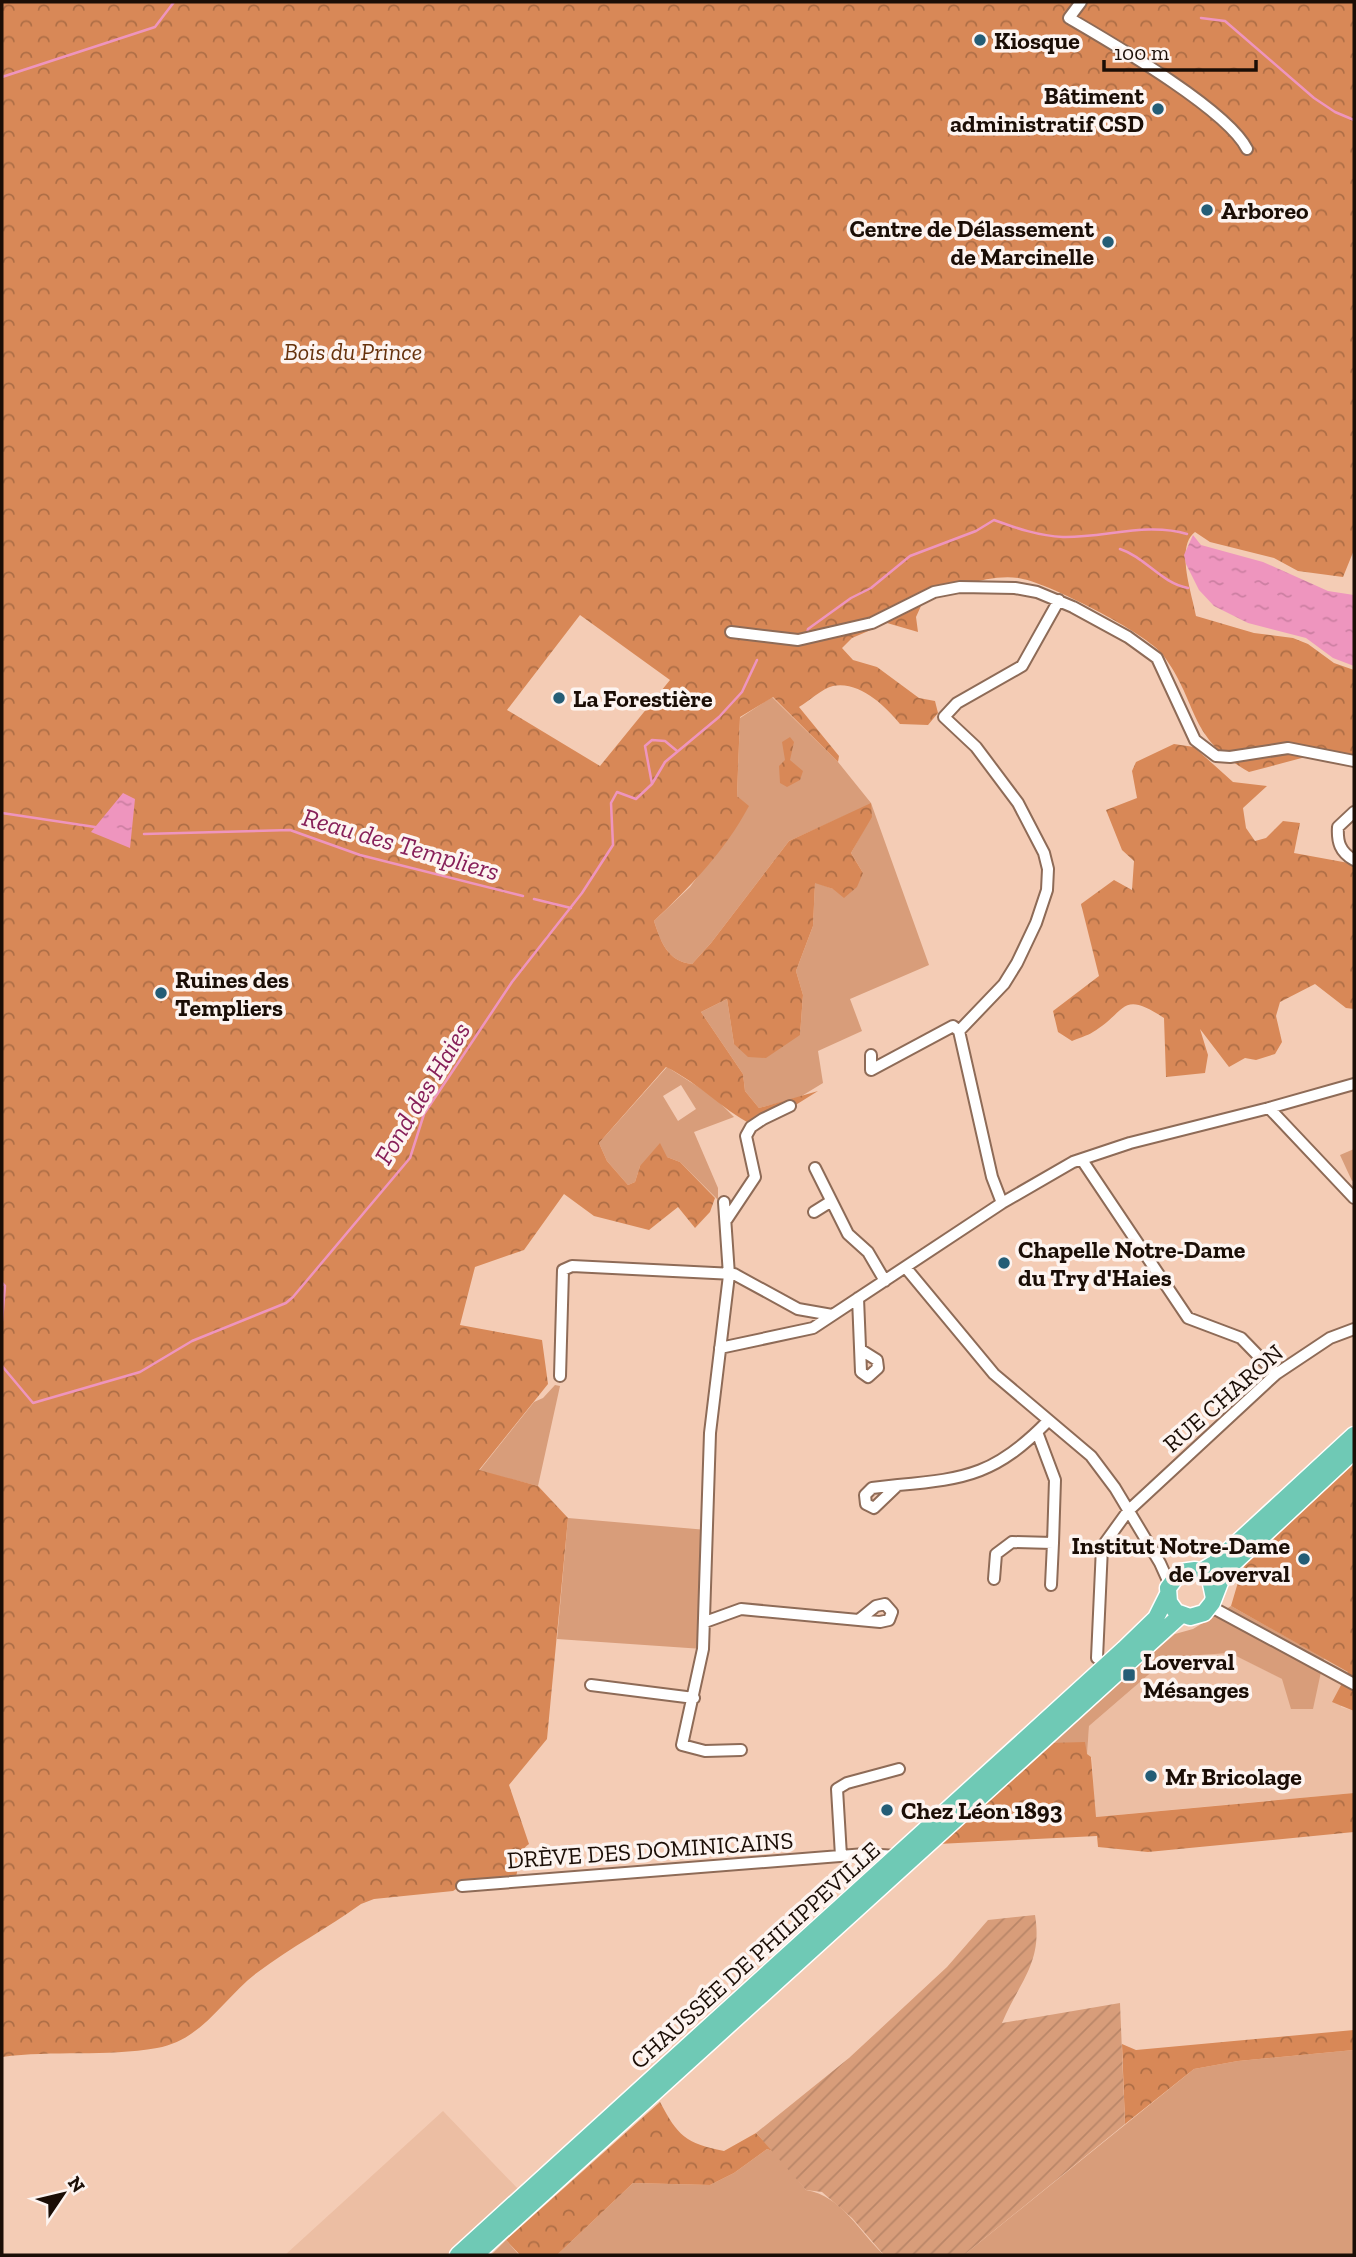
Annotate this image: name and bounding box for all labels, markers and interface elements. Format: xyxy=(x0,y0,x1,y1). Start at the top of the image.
place label: Kiosque xyxy=(994,26,1080,55)
scale bar xyxy=(1104,28,1256,72)
marker: Kiosque xyxy=(972,32,988,48)
text: 100 m xyxy=(1114,40,1169,65)
place label: Bâtiment administratif CSD xyxy=(950,81,1144,138)
marker: Bâtiment administratif CSD xyxy=(1150,101,1166,117)
place label: Arboreo xyxy=(1221,196,1309,225)
marker: Arboreo xyxy=(1199,202,1215,218)
place label: Centre de Délassement de Marcinelle xyxy=(849,214,1094,271)
marker: Centre de Délassement de Marcinelle xyxy=(1100,234,1116,250)
park label: Bois du Prince xyxy=(284,337,422,366)
place label: La Forestière xyxy=(573,684,713,713)
marker: La Forestière xyxy=(551,690,567,706)
water label: Reau des Templiers xyxy=(299,801,503,887)
place label: Ruines des Templiers xyxy=(175,965,289,1022)
marker: Ruines des Templiers xyxy=(153,985,169,1001)
water label: Fond des Haies xyxy=(367,1016,477,1170)
place label: Chapelle Notre-Dame du Try d'Haies xyxy=(1018,1235,1246,1292)
marker: Chapelle Notre-Dame du Try d'Haies xyxy=(996,1255,1012,1271)
street label: RUE CHARON xyxy=(1157,1338,1289,1458)
place label: Institut Notre-Dame de Loverval xyxy=(1071,1531,1290,1588)
marker: Institut Notre-Dame de Loverval xyxy=(1296,1551,1312,1567)
place label: Loverval Mésanges xyxy=(1143,1647,1249,1704)
marker: Loverval Mésanges xyxy=(1121,1667,1137,1683)
place label: Mr Bricolage xyxy=(1165,1762,1302,1791)
marker: Mr Bricolage xyxy=(1143,1768,1159,1784)
place label: Chez Léon 1893 xyxy=(901,1796,1063,1825)
marker: Chez Léon 1893 xyxy=(879,1802,895,1818)
street label: DRÈVE DES DOMINICAINS xyxy=(506,1826,794,1874)
street label: CHAUSSÉE DE PHILIPPEVILLE xyxy=(624,1835,886,2075)
north arrow xyxy=(28,2159,98,2229)
text: N xyxy=(63,2172,90,2197)

